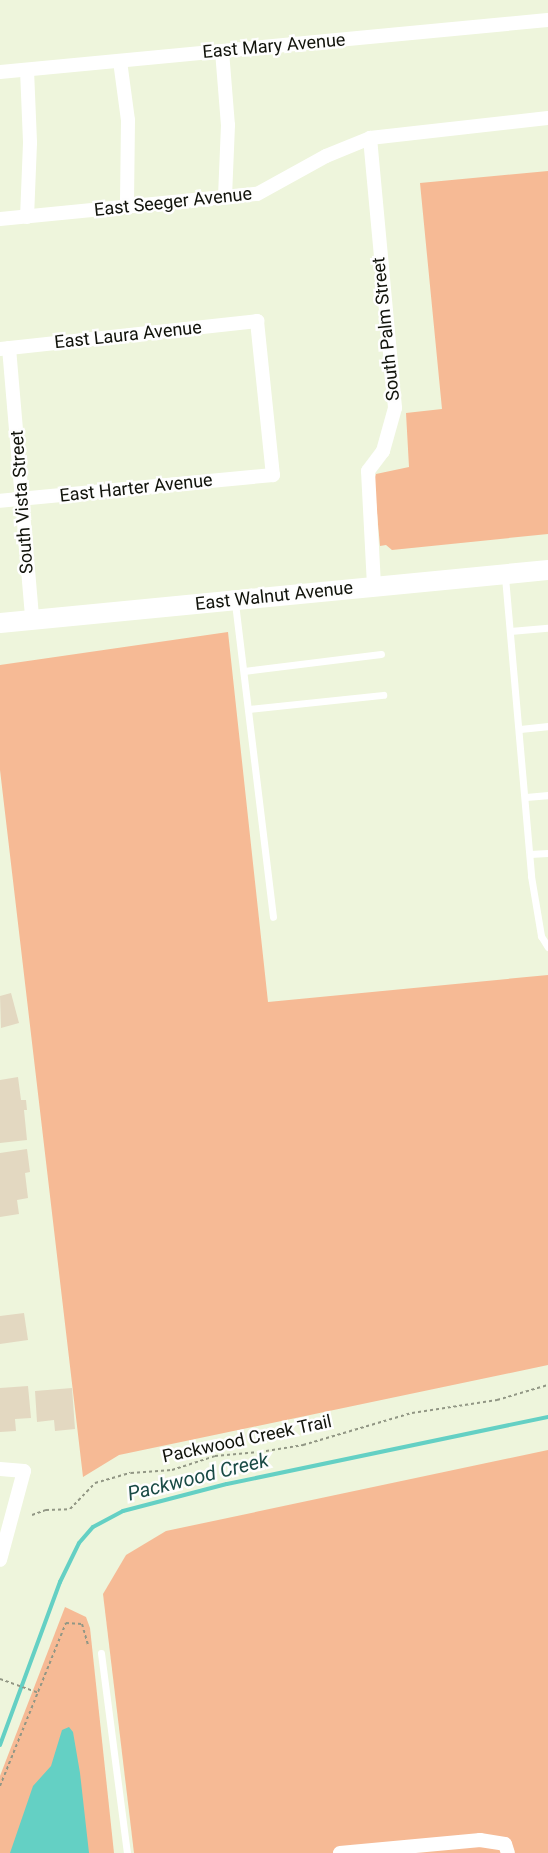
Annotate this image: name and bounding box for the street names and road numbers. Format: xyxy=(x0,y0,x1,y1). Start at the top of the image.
street label: East Mary Avenue xyxy=(202,29,346,63)
street label: East Seeger Avenue xyxy=(93,183,253,221)
street label: South Palm Street xyxy=(368,256,404,402)
street label: East Laura Avenue xyxy=(53,317,203,353)
street label: South Vista Street xyxy=(6,429,38,575)
street label: East Harter Avenue xyxy=(58,469,214,507)
street label: East Walnut Avenue xyxy=(194,577,354,615)
street label: Packwood Creek Trail xyxy=(160,1410,334,1468)

